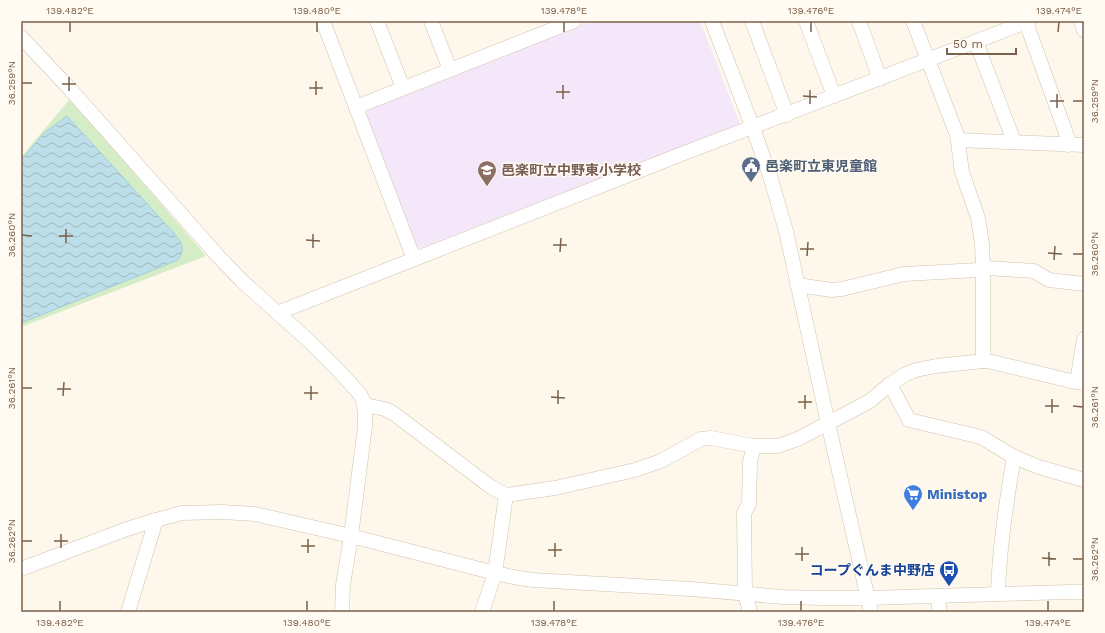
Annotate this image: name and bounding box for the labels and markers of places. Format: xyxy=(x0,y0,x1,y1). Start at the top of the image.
public building icon: 邑楽町立東児童館 xyxy=(740,155,762,183)
place label: 邑楽町立東児童館 xyxy=(765,158,877,174)
school or university icon: 邑楽町立中野東小学校 xyxy=(476,159,498,187)
place label: 邑楽町立中野東小学校 xyxy=(501,162,641,178)
supermarket icon: Ministop xyxy=(902,483,924,511)
place label: Ministop xyxy=(927,486,988,502)
bus stop icon: コープぐんま中野店 xyxy=(938,559,960,587)
place label: コープぐんま中野店 xyxy=(810,562,935,578)

